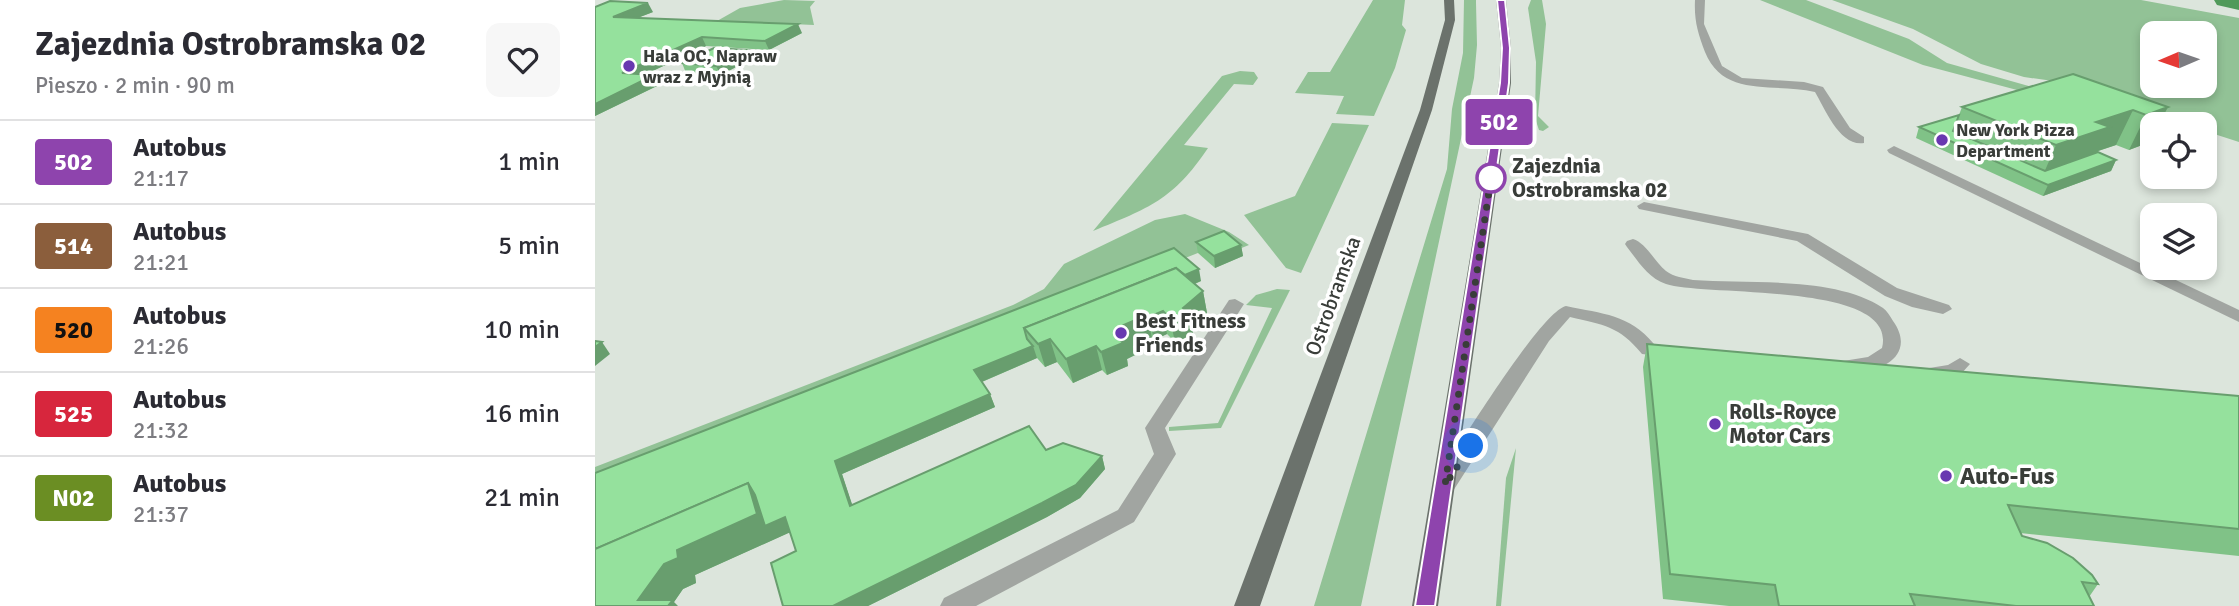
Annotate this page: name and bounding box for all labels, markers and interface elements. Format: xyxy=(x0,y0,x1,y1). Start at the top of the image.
north arrow xyxy=(2140,21,2217,98)
map controls xyxy=(2140,21,2217,280)
button: heart xyxy=(486,23,560,97)
text: Zajezdnia Ostrobramska 02 xyxy=(35,24,426,65)
place label: Hala OC, Napraw wraz z Myjnią xyxy=(643,45,777,88)
marker: Hala OC, Napraw wraz z Myjnią xyxy=(621,58,637,74)
text: Pieszo · 2 min · 90 m xyxy=(35,71,235,100)
line badge: 502 xyxy=(1459,99,1539,145)
text: 502 xyxy=(1480,107,1518,137)
button: locate xyxy=(2140,112,2217,189)
place label: New York Pizza Department xyxy=(1956,119,2075,162)
text: Autobus xyxy=(133,132,226,164)
marker: New York Pizza Department xyxy=(1934,132,1950,148)
text: 1 min xyxy=(498,146,560,178)
text: 502 xyxy=(54,147,93,177)
place label: Zajezdnia Ostrobramska 02 xyxy=(1512,153,1668,203)
marker: Zajezdnia Ostrobramska 02 xyxy=(1476,163,1506,193)
text: 21:17 xyxy=(133,164,189,193)
button: layers xyxy=(2140,203,2217,280)
text: Autobus xyxy=(133,216,226,248)
text: 5 min xyxy=(498,230,560,262)
text: 514 xyxy=(54,231,93,261)
street label: Ostrobramska xyxy=(1299,233,1367,359)
text: 21:21 xyxy=(133,248,189,277)
text: Autobus xyxy=(133,300,226,332)
place label: Best Fitness Friends xyxy=(1135,308,1246,358)
text: 10 min xyxy=(484,314,560,346)
text: 520 xyxy=(54,315,93,345)
marker: Best Fitness Friends xyxy=(1113,325,1129,341)
text: 21:26 xyxy=(133,332,189,361)
text: Autobus xyxy=(133,384,226,416)
text: 16 min xyxy=(484,398,560,430)
text: 525 xyxy=(54,399,93,429)
place label: Rolls-Royce Motor Cars xyxy=(1729,399,1837,449)
text: 21:32 xyxy=(133,416,189,445)
marker: Rolls-Royce Motor Cars xyxy=(1707,416,1723,432)
your location xyxy=(1453,428,1488,463)
place label: Auto-Fus xyxy=(1960,461,2055,491)
text: Autobus xyxy=(133,468,226,500)
marker: Auto-Fus xyxy=(1938,468,1954,484)
text: 21 min xyxy=(484,482,560,514)
text: N02 xyxy=(52,483,95,513)
text: 21:37 xyxy=(133,500,189,529)

